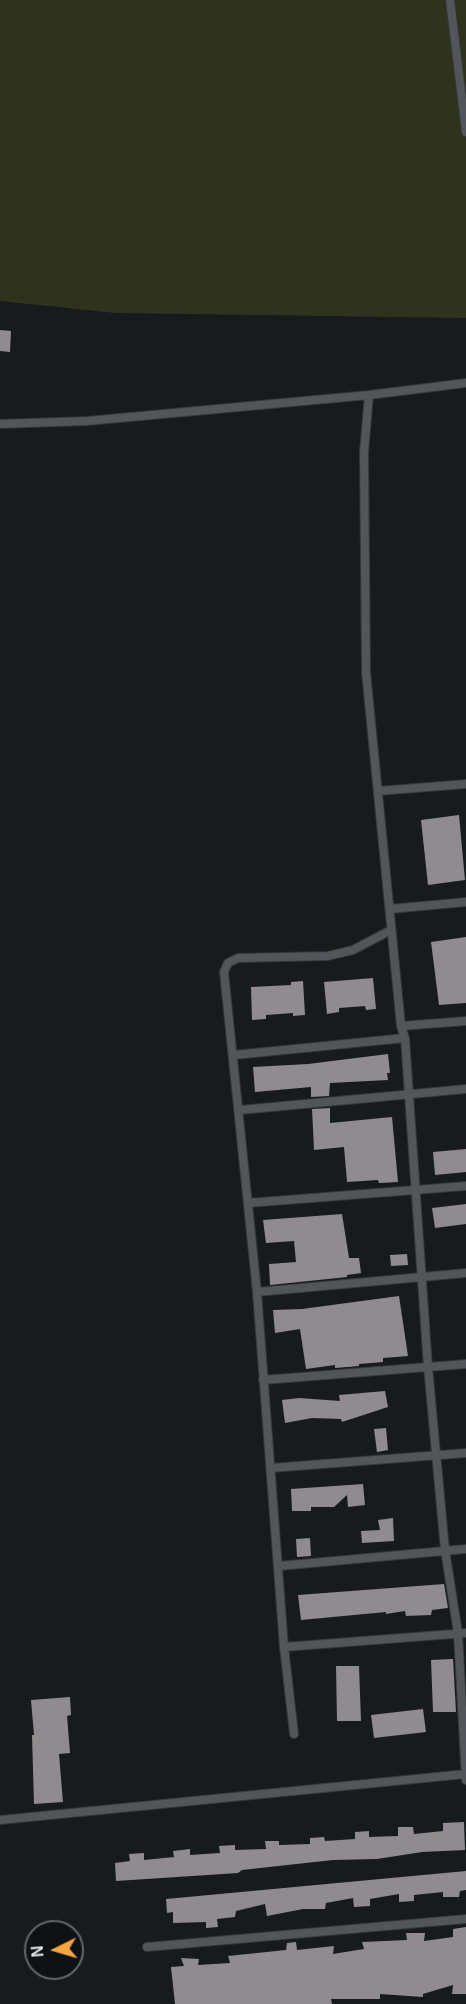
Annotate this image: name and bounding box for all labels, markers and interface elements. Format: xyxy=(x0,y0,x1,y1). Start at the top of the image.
north arrow xyxy=(24,1920,84,1980)
text: N xyxy=(29,1945,47,1958)

